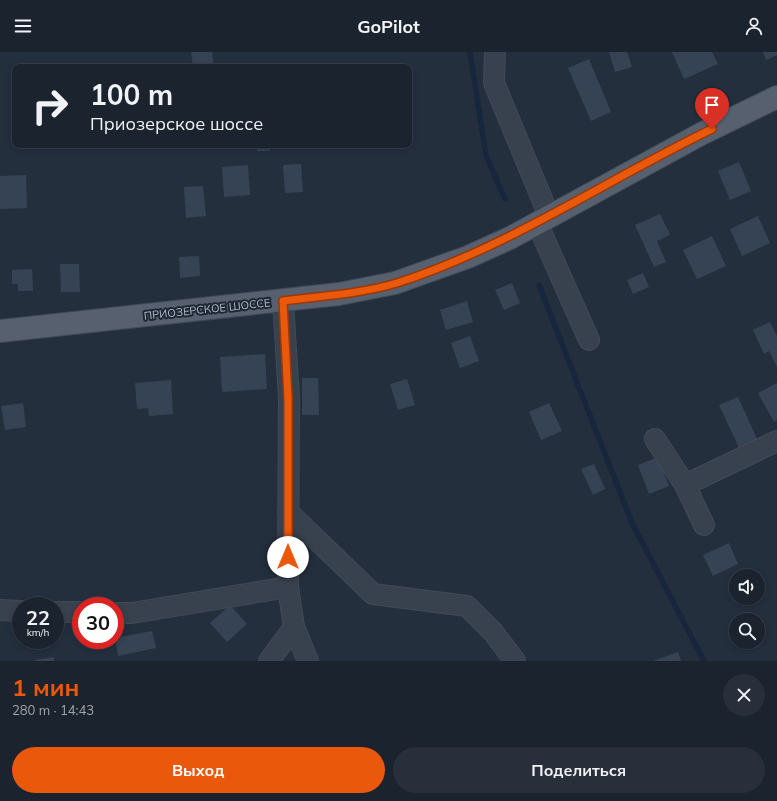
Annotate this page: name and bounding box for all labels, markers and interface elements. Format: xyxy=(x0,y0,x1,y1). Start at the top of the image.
icon: menu xyxy=(12,15,34,37)
text: GoPilot xyxy=(357,15,420,38)
icon: person xyxy=(743,15,765,37)
text: 100 m xyxy=(90,77,173,112)
icon: right xyxy=(24,80,76,132)
pin xyxy=(695,88,729,129)
icon: arrive xyxy=(701,94,723,116)
text: Приозерское шоссе xyxy=(90,112,263,135)
street label: ПРИОЗЕРСКОЕ ШОССЕ xyxy=(143,295,271,323)
position arrow xyxy=(267,536,309,578)
map controls xyxy=(729,569,765,649)
button: sound xyxy=(729,569,765,605)
speed limit sign: 30 xyxy=(72,597,124,649)
text: 22 xyxy=(26,605,50,630)
button: search xyxy=(729,613,765,649)
text: km/h xyxy=(27,626,49,639)
text: 1 мин xyxy=(12,672,79,702)
button: close xyxy=(723,674,765,716)
text: 280 m · 14:43 xyxy=(12,702,94,718)
button: Выход xyxy=(12,747,385,793)
button: Поделиться xyxy=(393,747,765,793)

